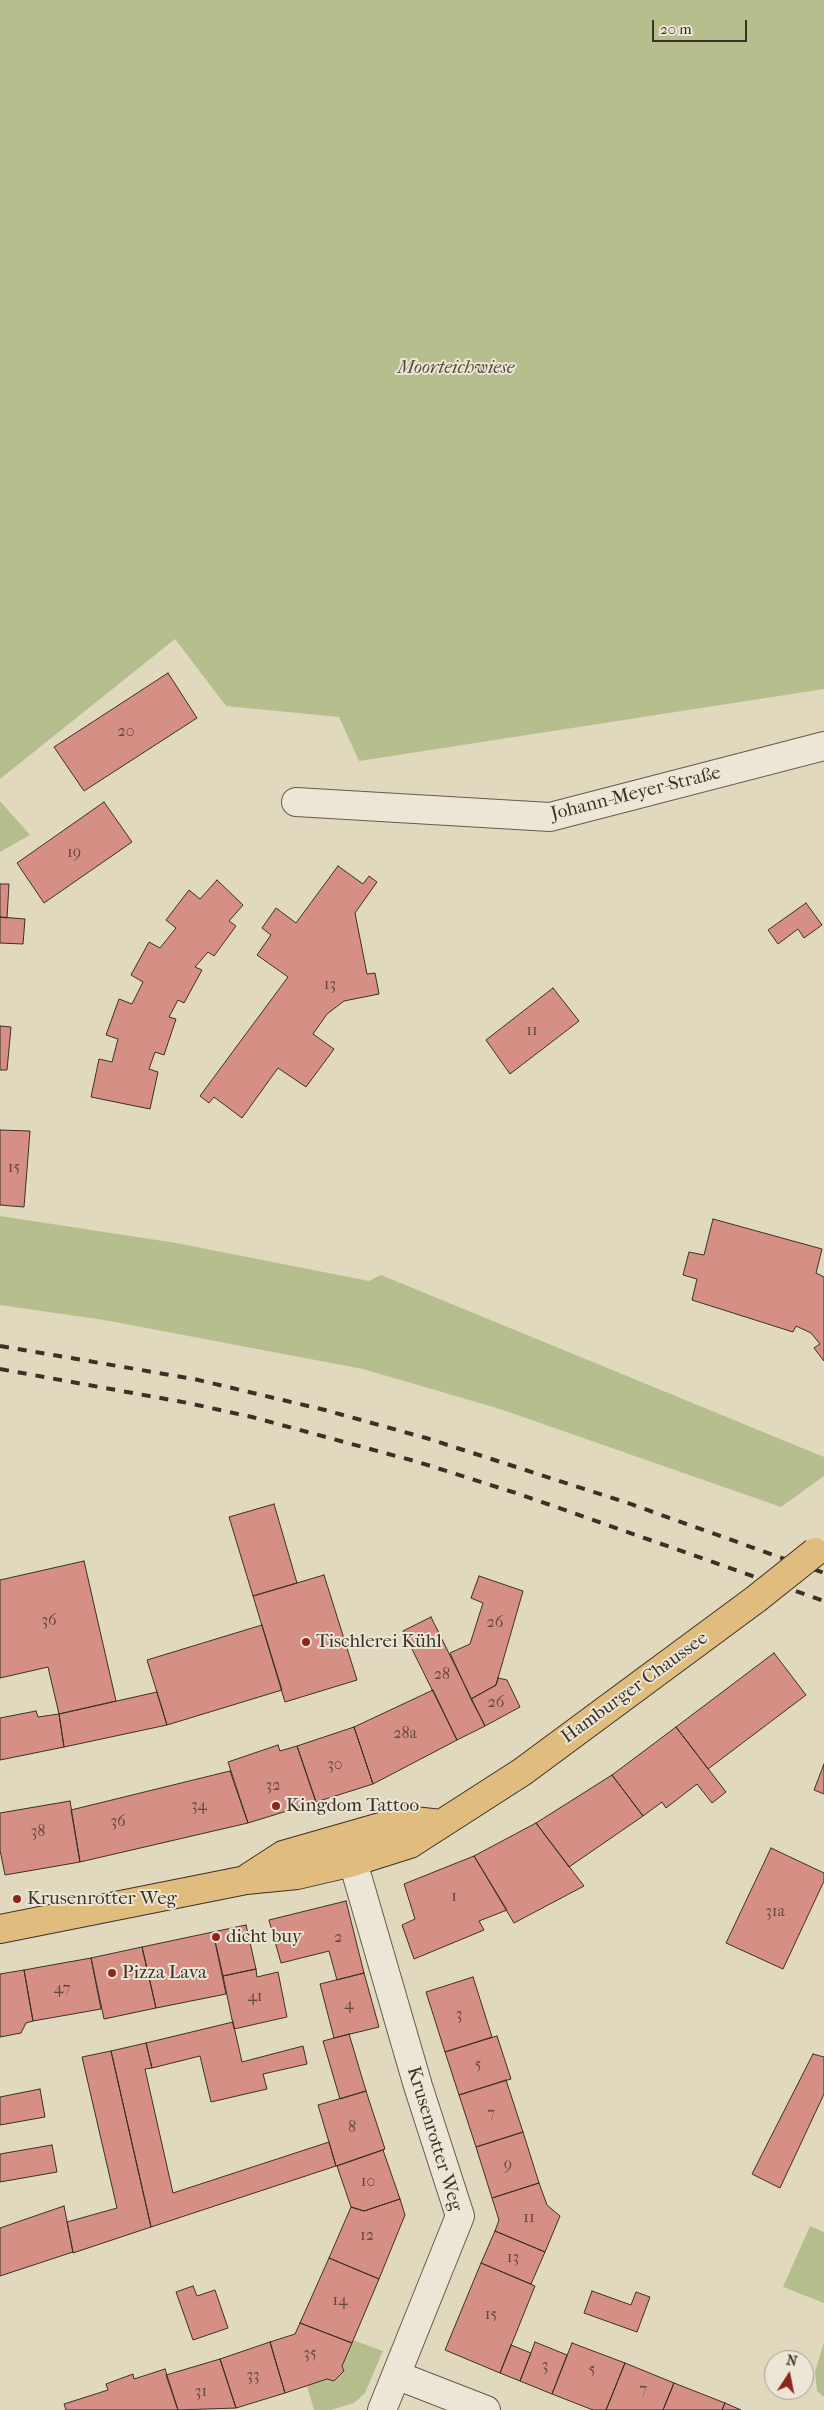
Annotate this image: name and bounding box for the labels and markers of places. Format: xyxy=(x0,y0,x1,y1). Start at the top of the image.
place label: Tischlerei Kühl xyxy=(316,1631,442,1653)
marker: Tischlerei Kühl xyxy=(300,1636,312,1648)
place label: Kingdom Tattoo xyxy=(286,1795,419,1817)
marker: Kingdom Tattoo xyxy=(270,1800,282,1812)
place label: Krusenrotter Weg xyxy=(27,1888,177,1910)
marker: Krusenrotter Weg xyxy=(11,1893,23,1905)
place label: dicht buy xyxy=(226,1926,302,1948)
marker: dicht buy xyxy=(210,1931,222,1943)
place label: Pizza Lava xyxy=(122,1962,207,1984)
marker: Pizza Lava xyxy=(106,1967,118,1979)

